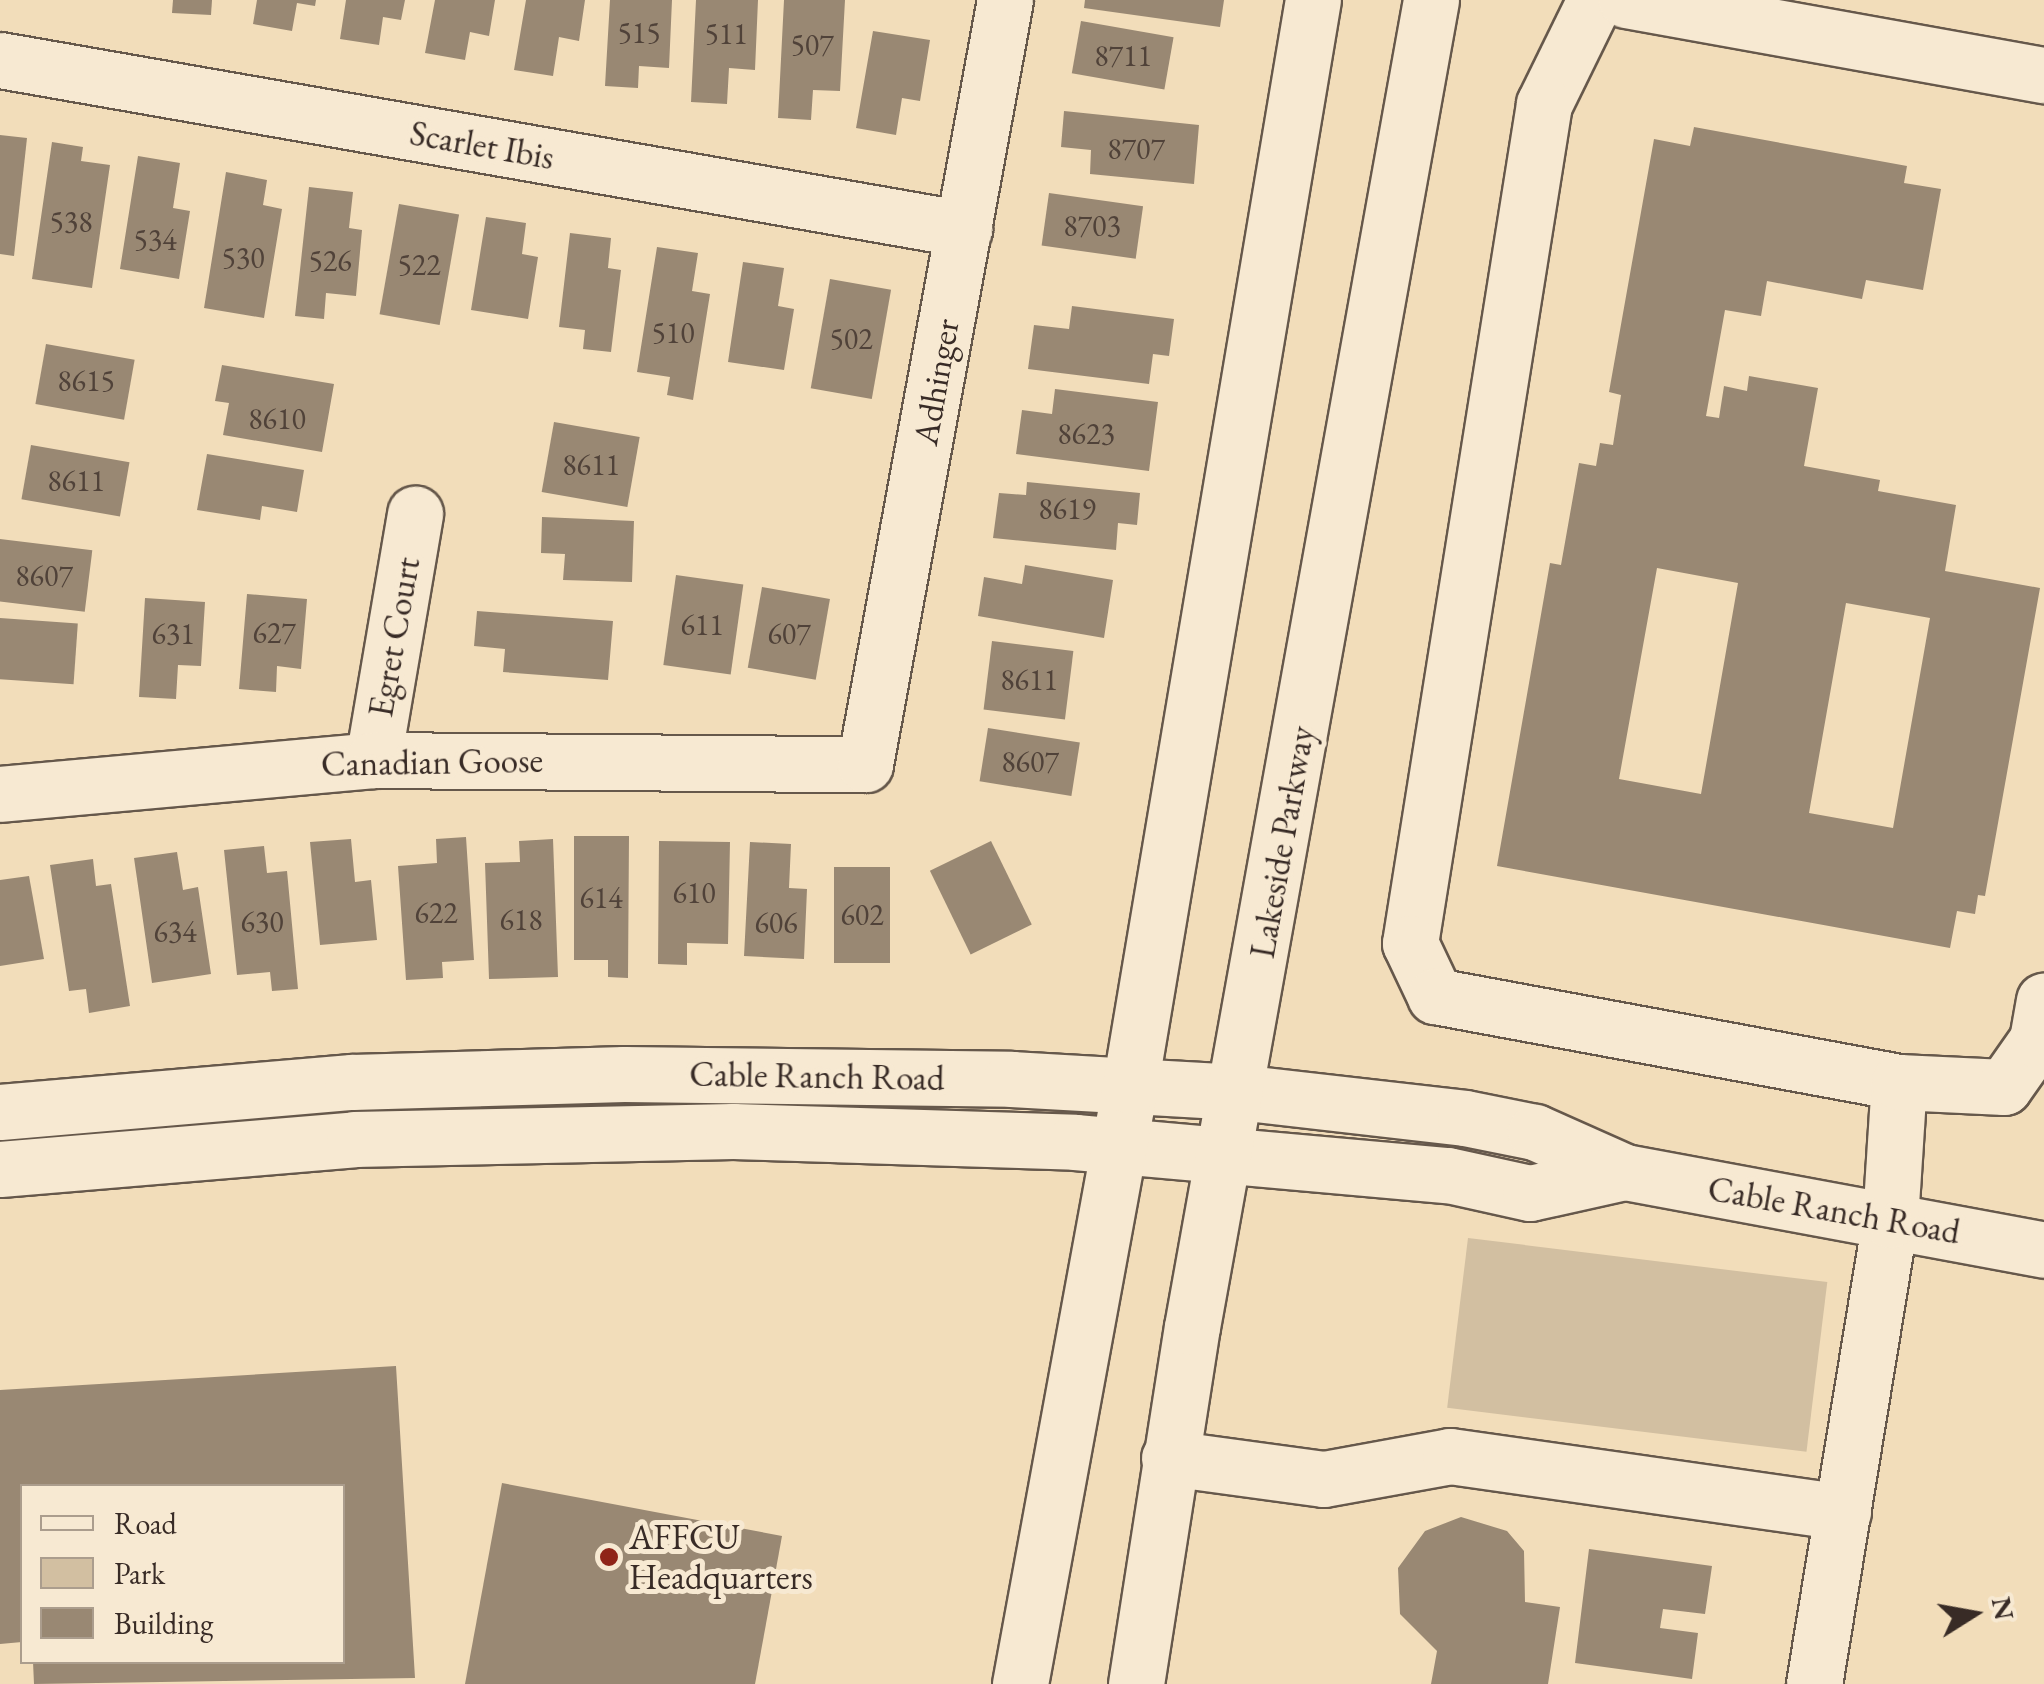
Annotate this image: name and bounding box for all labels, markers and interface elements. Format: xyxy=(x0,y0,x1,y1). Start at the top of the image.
house number: 515 xyxy=(617,15,661,51)
house number: 511 xyxy=(704,16,748,52)
house number: 507 xyxy=(790,27,834,63)
house number: 8711 xyxy=(1094,38,1152,74)
street label: Scarlet Ibis xyxy=(407,112,557,178)
house number: 8707 xyxy=(1107,131,1165,167)
house number: 538 xyxy=(49,204,93,240)
house number: 8703 xyxy=(1063,208,1121,244)
house number: 534 xyxy=(133,222,177,258)
house number: 530 xyxy=(221,240,265,276)
house number: 526 xyxy=(308,243,352,279)
house number: 522 xyxy=(397,247,441,283)
house number: 510 xyxy=(651,315,695,351)
street label: Adhinger xyxy=(904,316,968,448)
house number: 502 xyxy=(829,321,873,357)
house number: 8615 xyxy=(57,363,115,399)
house number: 8610 xyxy=(248,401,306,437)
house number: 8623 xyxy=(1057,416,1115,452)
house number: 8611 xyxy=(562,447,620,483)
house number: 8611 xyxy=(47,463,105,499)
house number: 8619 xyxy=(1038,491,1096,527)
street label: Egret Court xyxy=(359,554,429,720)
house number: 8607 xyxy=(15,558,73,594)
house number: 611 xyxy=(680,607,724,643)
house number: 627 xyxy=(252,615,296,651)
house number: 631 xyxy=(151,616,195,652)
house number: 607 xyxy=(767,616,811,652)
house number: 8611 xyxy=(1000,662,1058,698)
street label: Lakeside Parkway xyxy=(1241,723,1323,961)
street label: Canadian Goose xyxy=(321,739,543,785)
house number: 8607 xyxy=(1001,744,1059,780)
house number: 610 xyxy=(672,875,716,911)
house number: 614 xyxy=(579,880,623,916)
house number: 622 xyxy=(414,895,458,931)
house number: 602 xyxy=(840,897,884,933)
house number: 618 xyxy=(499,902,543,938)
house number: 630 xyxy=(240,904,284,940)
house number: 606 xyxy=(754,905,798,941)
house number: 634 xyxy=(153,914,197,950)
street label: Cable Ranch Road xyxy=(689,1053,945,1099)
street label: Cable Ranch Road xyxy=(1705,1167,1963,1253)
legend xyxy=(20,1484,345,1664)
text: Road xyxy=(114,1504,177,1543)
place label: AFFCU Headquarters xyxy=(629,1516,813,1598)
marker: AFFCU Headquarters xyxy=(598,1546,620,1568)
text: Park xyxy=(114,1554,165,1593)
north arrow xyxy=(1924,1564,2024,1664)
text: N xyxy=(1984,1594,2023,1623)
text: Building xyxy=(114,1604,213,1643)

